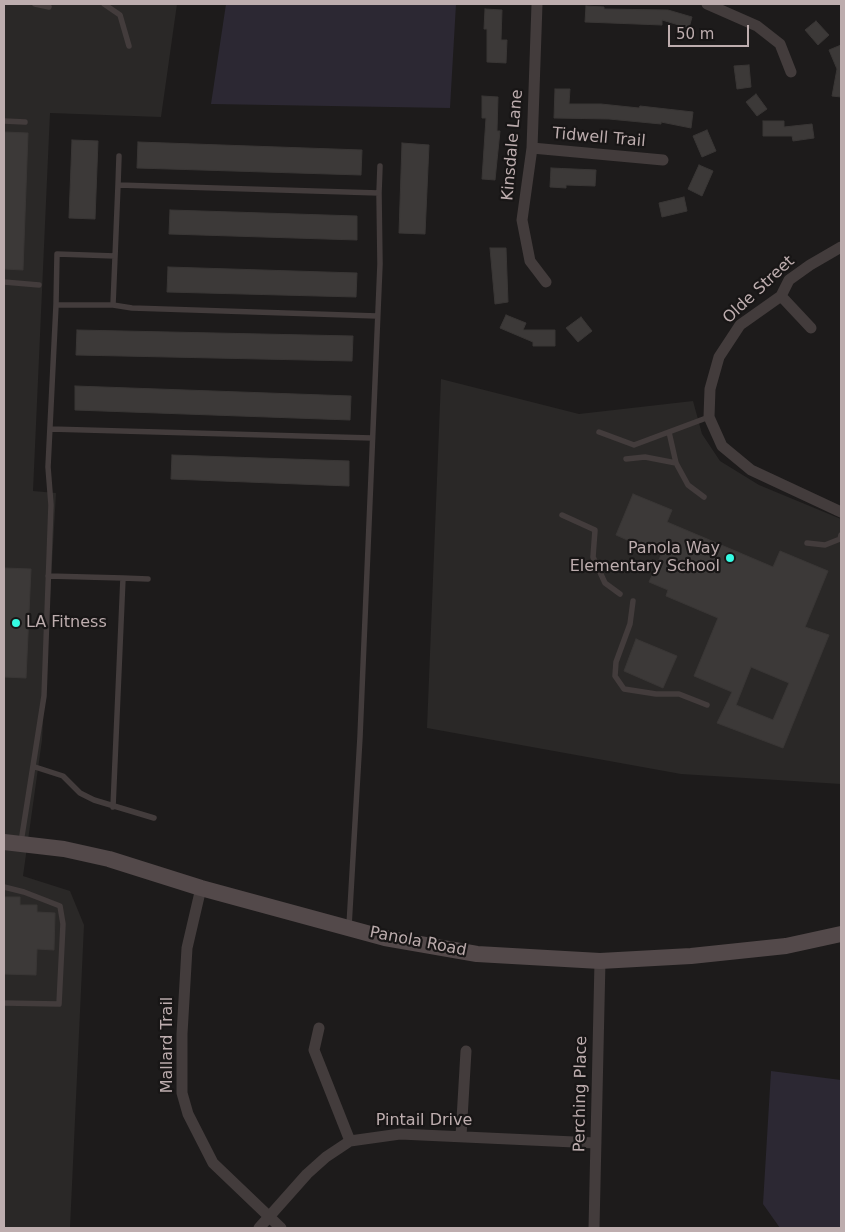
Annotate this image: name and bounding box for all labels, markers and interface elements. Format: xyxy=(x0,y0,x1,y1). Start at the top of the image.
scale bar xyxy=(670,15,751,47)
text: 50 m xyxy=(676,25,714,43)
street label: Kinsdale Lane xyxy=(499,89,527,201)
street label: Tidwell Trail xyxy=(552,124,646,152)
street label: Olde Street xyxy=(719,252,799,328)
place label: Panola Way Elementary School xyxy=(570,539,720,577)
marker: Panola Way Elementary School xyxy=(724,552,736,564)
place label: LA Fitness xyxy=(26,613,107,633)
marker: LA Fitness xyxy=(10,617,22,629)
street label: Panola Road xyxy=(368,923,468,961)
street label: Mallard Trail xyxy=(158,997,178,1093)
street label: Perching Place xyxy=(570,1036,592,1152)
street label: Pintail Drive xyxy=(376,1111,472,1131)

